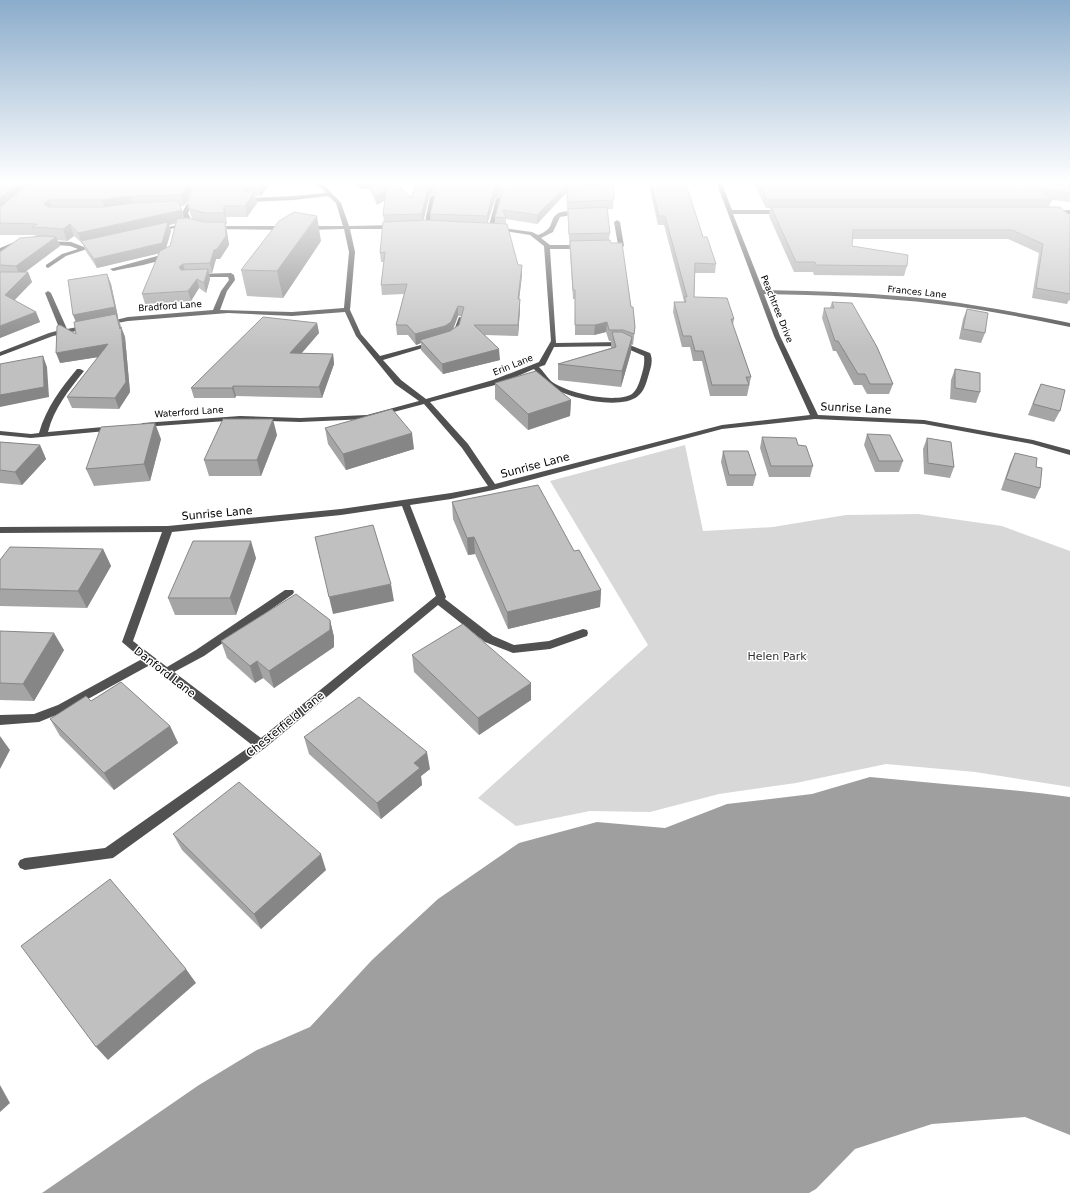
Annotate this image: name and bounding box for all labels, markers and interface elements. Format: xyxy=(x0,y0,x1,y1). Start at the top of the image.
street label: Peachtree Drive xyxy=(759,274,795,345)
street label: Frances Lane xyxy=(887,284,947,300)
street label: Bradford Lane xyxy=(138,299,203,313)
street label: Erin Lane xyxy=(492,352,535,378)
street label: Sunrise Lane xyxy=(820,400,892,417)
street label: Waterford Lane xyxy=(154,405,224,419)
street label: Sunrise Lane xyxy=(499,450,571,481)
street label: Sunrise Lane xyxy=(181,504,253,523)
street label: Danford Lane xyxy=(131,644,198,701)
park label: Helen Park xyxy=(747,650,807,663)
street label: Chesterfield Lane xyxy=(244,689,327,760)

